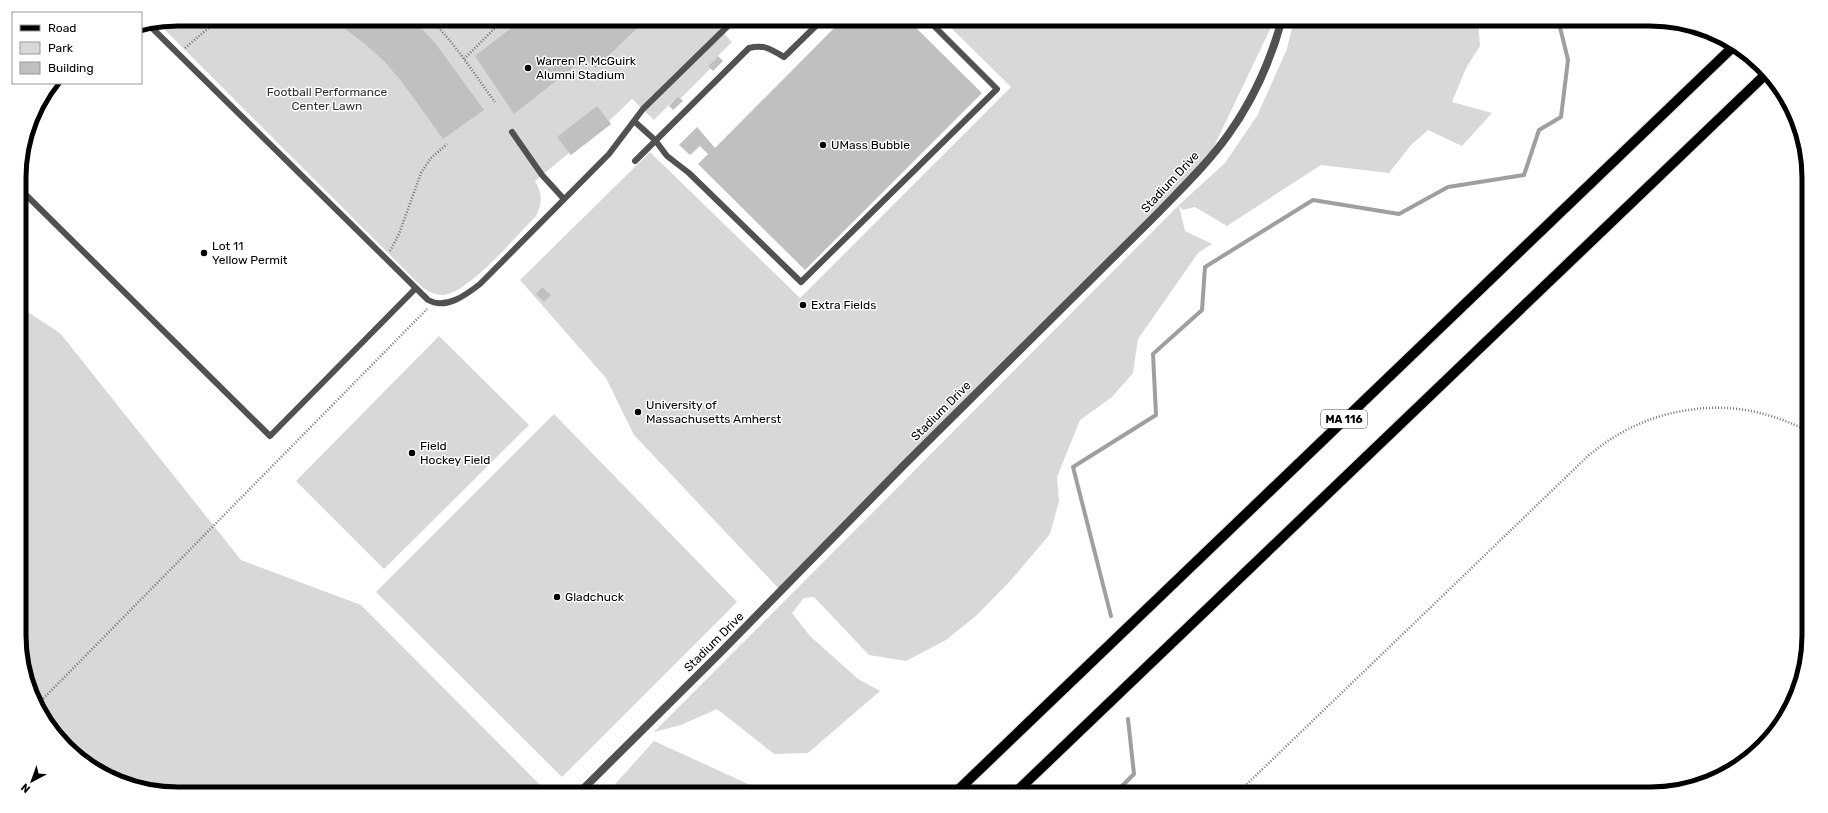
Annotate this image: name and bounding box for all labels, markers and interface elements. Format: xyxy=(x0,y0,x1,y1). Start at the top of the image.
legend xyxy=(12,12,142,84)
text: Road xyxy=(48,21,76,35)
text: Park xyxy=(48,41,74,55)
place label: Warren P. McGuirk Alumni Stadium xyxy=(536,54,637,82)
text: Building xyxy=(48,61,94,75)
marker: Warren P. McGuirk Alumni Stadium xyxy=(523,63,533,73)
park label: Football Performance Center Lawn xyxy=(267,85,388,113)
place label: UMass Bubble xyxy=(831,138,910,152)
marker: UMass Bubble xyxy=(818,140,828,150)
street label: Stadium Drive xyxy=(1138,148,1202,215)
place label: Lot 11 Yellow Permit xyxy=(212,239,288,267)
marker: Lot 11 Yellow Permit xyxy=(199,248,209,258)
place label: Extra Fields xyxy=(811,298,876,312)
marker: Extra Fields xyxy=(798,300,808,310)
street label: Stadium Drive xyxy=(908,378,974,444)
place label: University of Massachusetts Amherst xyxy=(646,398,782,426)
marker: University of Massachusetts Amherst xyxy=(633,407,643,417)
road number: MA 116 xyxy=(1321,410,1367,428)
place label: Field Hockey Field xyxy=(420,439,490,467)
marker: Field Hockey Field xyxy=(407,448,417,458)
place label: Gladchuck xyxy=(565,590,625,604)
marker: Gladchuck xyxy=(552,592,562,602)
street label: Stadium Drive xyxy=(681,609,747,675)
north arrow xyxy=(12,761,52,801)
text: N xyxy=(18,781,33,796)

